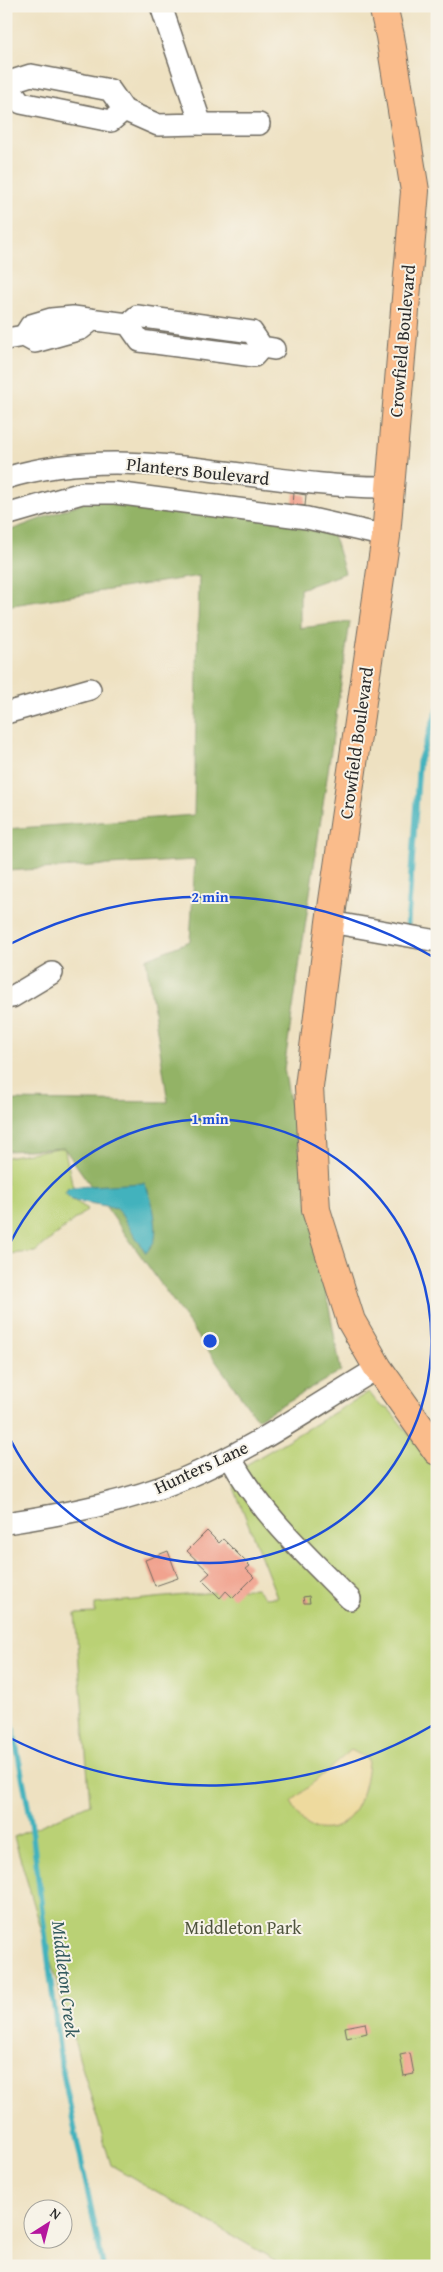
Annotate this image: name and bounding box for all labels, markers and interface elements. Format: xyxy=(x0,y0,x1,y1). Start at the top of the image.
street label: Crowfield Boulevard xyxy=(382,263,422,418)
street label: Planters Boulevard xyxy=(125,450,271,492)
street label: Crowfield Boulevard xyxy=(332,665,380,821)
text: 2 min xyxy=(191,886,229,907)
text: 1 min xyxy=(191,1108,229,1129)
centre of rings xyxy=(201,1332,219,1350)
street label: Hunters Lane xyxy=(150,1433,252,1501)
park label: Middleton Park xyxy=(185,1914,302,1941)
water label: Middleton Creek xyxy=(45,1919,87,2039)
north arrow xyxy=(22,2200,72,2250)
text: N xyxy=(46,2203,66,2225)

